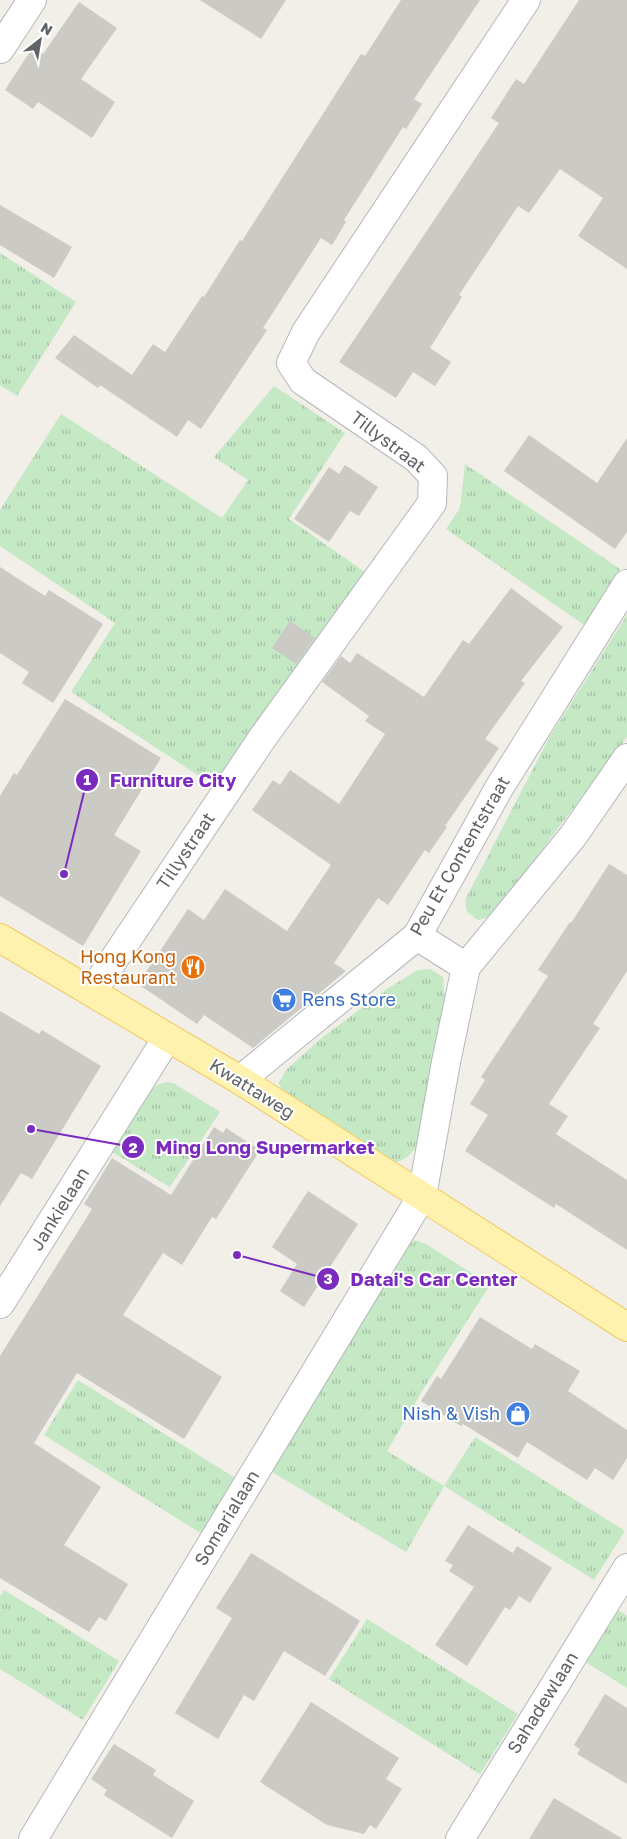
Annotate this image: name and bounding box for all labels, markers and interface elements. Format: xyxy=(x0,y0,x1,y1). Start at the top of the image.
north arrow xyxy=(15,15,65,65)
text: N xyxy=(38,18,56,38)
street label: Tillystraat xyxy=(347,406,430,477)
callout: Furniture City xyxy=(74,763,246,797)
text: Furniture City xyxy=(110,768,237,791)
text: 1 xyxy=(83,770,91,788)
street label: Peu Et Contentstraat xyxy=(404,772,514,939)
street label: Tillystraat xyxy=(151,808,219,893)
place label: Hong Kong Restaurant xyxy=(80,945,176,988)
restaurant icon: Hong Kong Restaurant xyxy=(180,954,206,980)
supermarket icon: Rens Store xyxy=(271,987,297,1013)
place label: Rens Store xyxy=(302,988,396,1010)
street label: Kwattaweg xyxy=(206,1053,299,1123)
callout: Ming Long Supermarket xyxy=(120,1130,384,1164)
text: Ming Long Supermarket xyxy=(156,1135,375,1158)
text: 2 xyxy=(128,1138,138,1156)
street label: Jankielaan xyxy=(25,1163,93,1254)
callout: Datai's Car Center xyxy=(316,1262,528,1296)
text: Datai's Car Center xyxy=(350,1267,518,1290)
text: 3 xyxy=(323,1269,333,1287)
shop icon: Nish & Vish xyxy=(505,1401,531,1427)
place label: Nish & Vish xyxy=(402,1402,500,1424)
street label: Somarialaan xyxy=(189,1466,263,1569)
street label: Sahadewlaan xyxy=(502,1647,582,1757)

